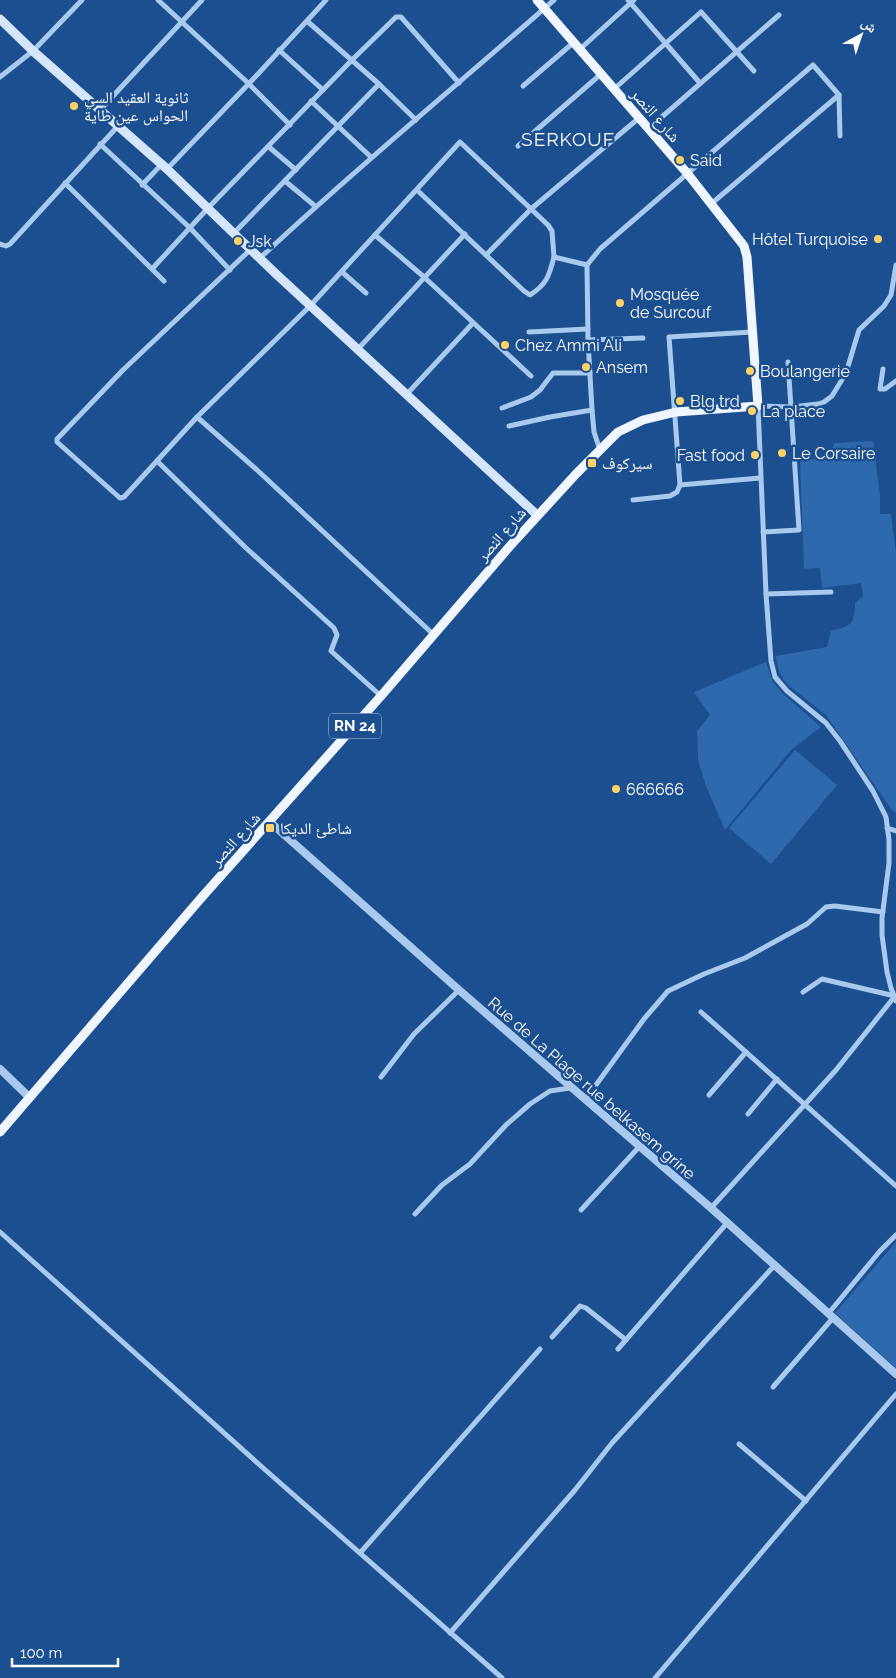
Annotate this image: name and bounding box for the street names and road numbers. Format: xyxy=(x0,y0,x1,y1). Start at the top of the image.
street label: شارع النصر xyxy=(626,84,684,147)
street label: شارع النصر xyxy=(472,503,531,567)
road number: RN 24 xyxy=(329,714,381,738)
street label: شارع النصر xyxy=(206,809,265,871)
street label: Rue de La Plage rue belkasem grine xyxy=(484,993,699,1184)

